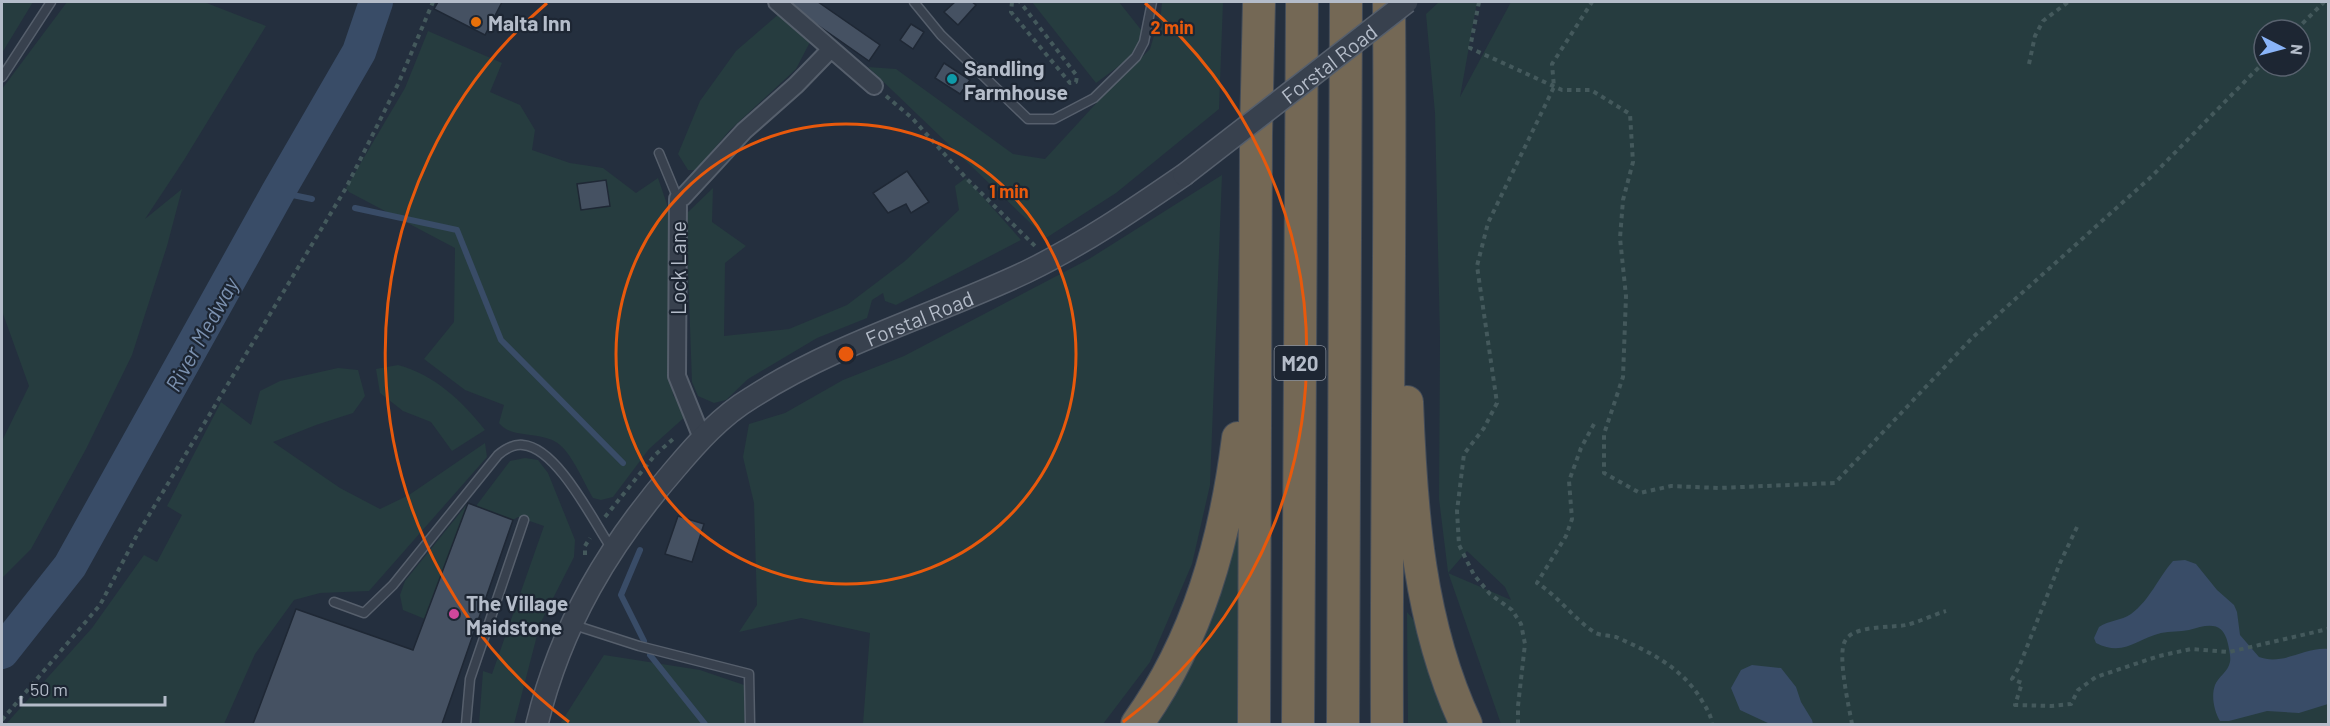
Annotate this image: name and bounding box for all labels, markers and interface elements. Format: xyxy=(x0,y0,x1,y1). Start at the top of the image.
place label: Malta Inn xyxy=(488,10,571,35)
marker: Malta Inn xyxy=(469,15,483,29)
text: 2 min xyxy=(1150,16,1194,38)
street label: Forstal Road xyxy=(1276,18,1381,108)
north arrow xyxy=(2252,18,2312,78)
text: N xyxy=(2287,43,2307,56)
place label: Sandling Farmhouse xyxy=(964,55,1068,104)
marker: Sandling Farmhouse xyxy=(945,72,959,86)
text: 1 min xyxy=(989,180,1029,202)
street label: Lock Lane xyxy=(665,221,690,315)
water label: River Medway xyxy=(159,271,244,396)
street label: Forstal Road xyxy=(861,284,977,350)
centre of rings xyxy=(836,344,856,364)
road number: M20 xyxy=(1274,346,1326,380)
place label: The Village Maidstone xyxy=(466,590,568,639)
marker: The Village Maidstone xyxy=(447,607,461,621)
scale bar xyxy=(21,669,165,707)
text: 50 m xyxy=(30,678,68,700)

